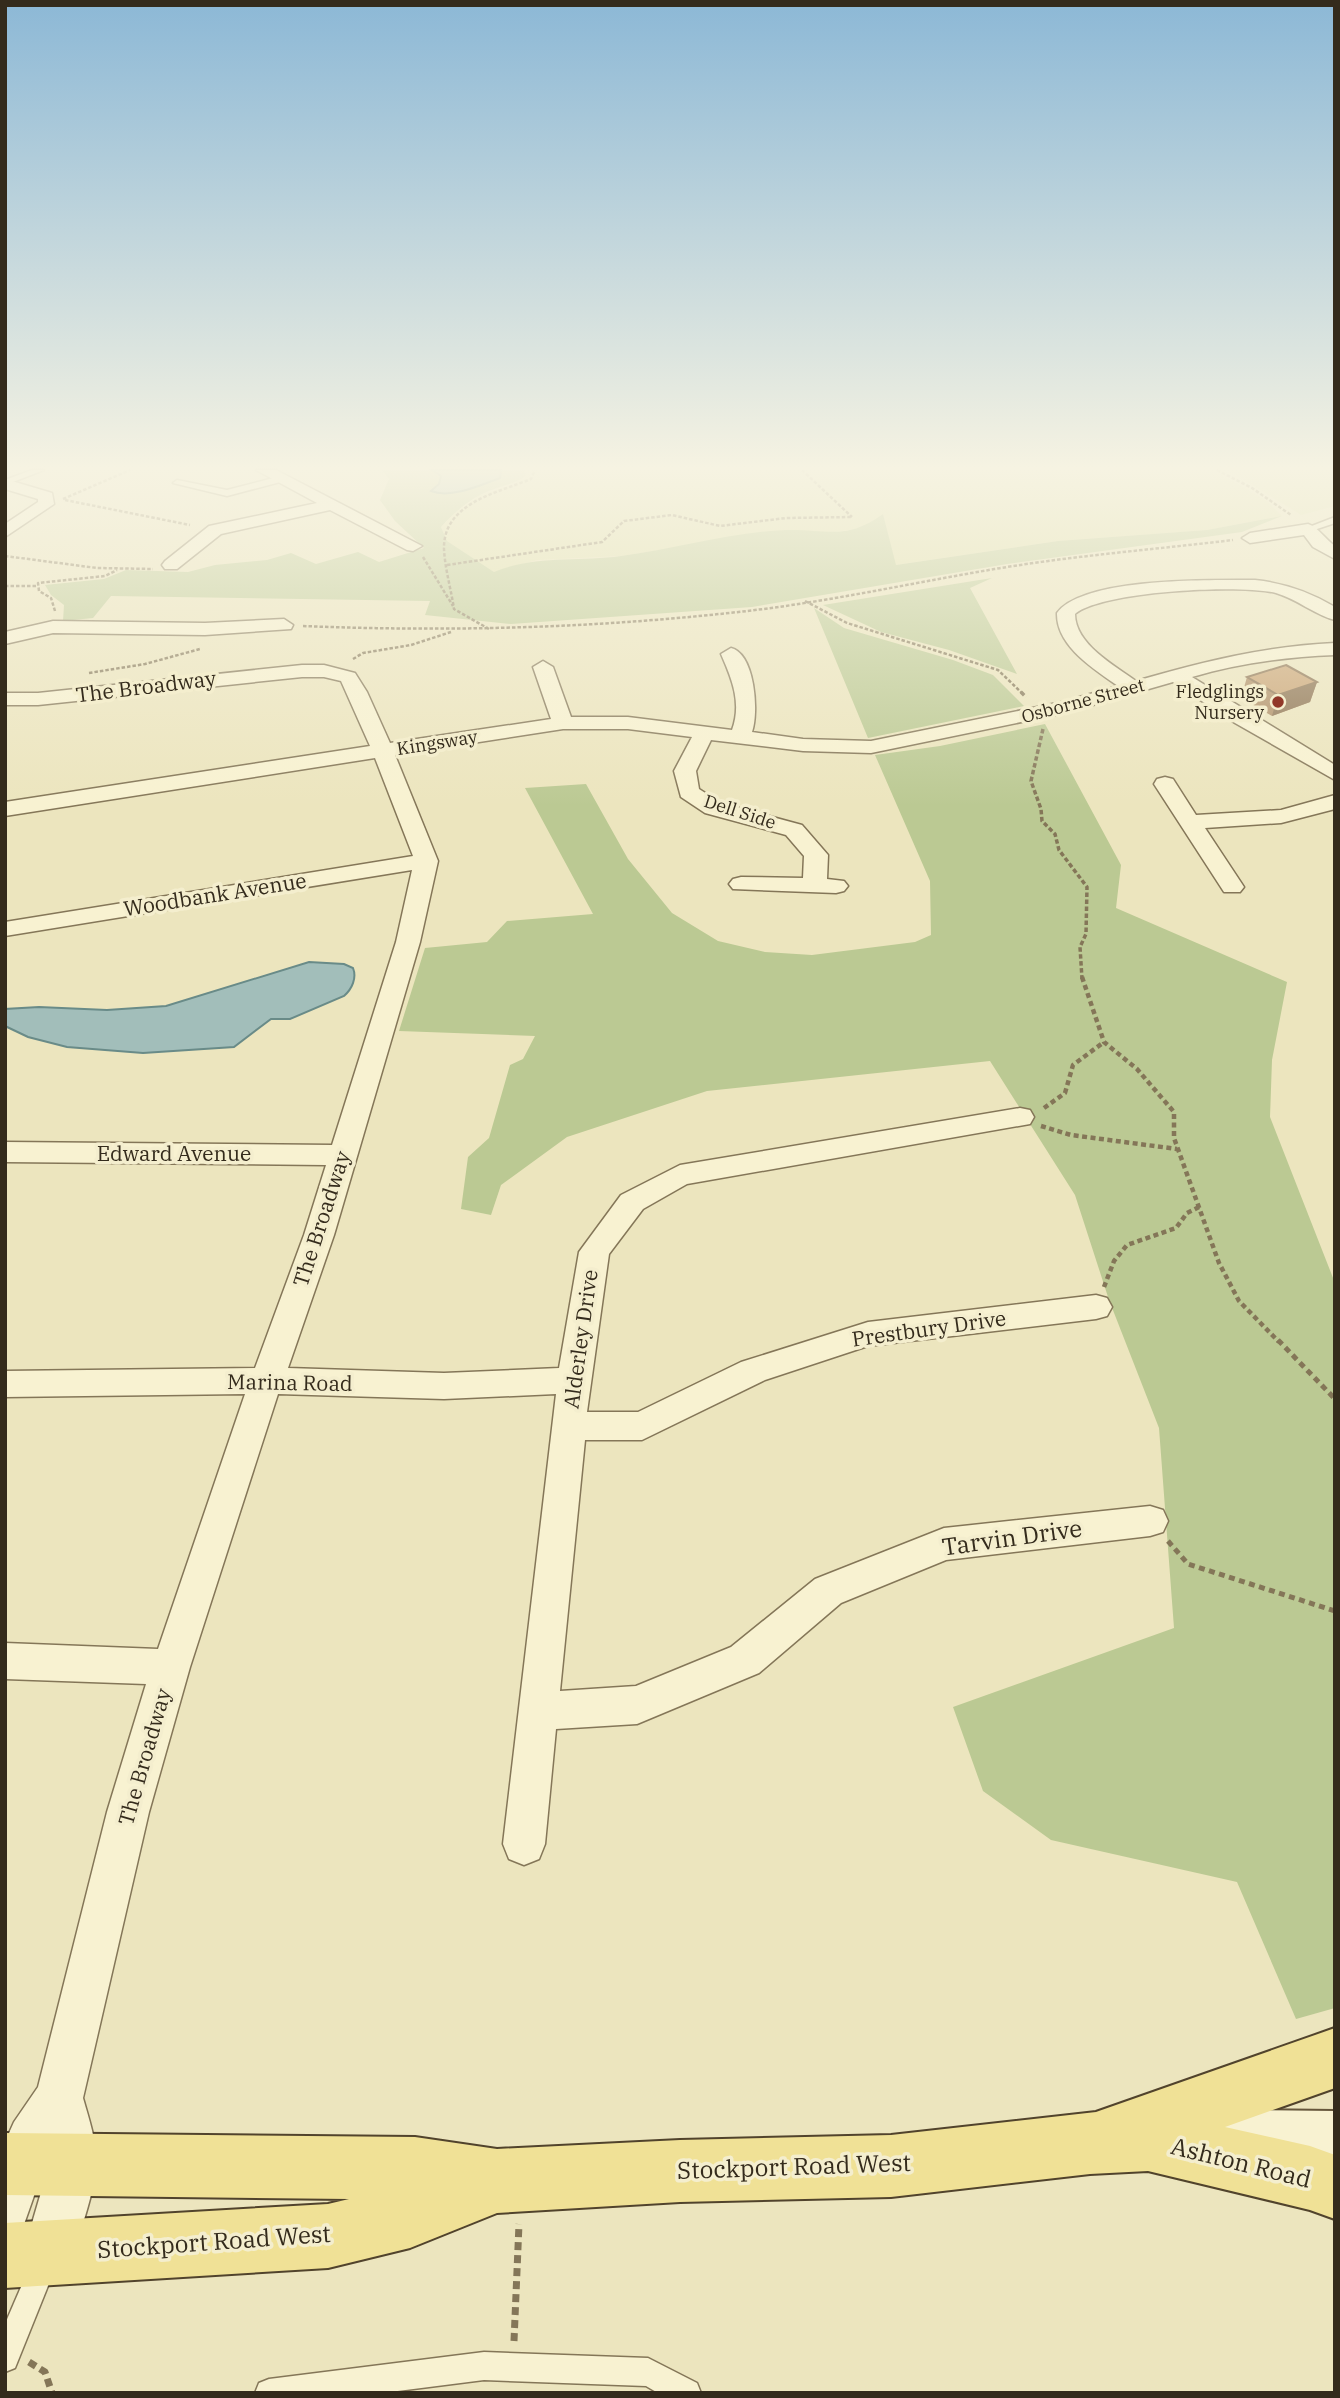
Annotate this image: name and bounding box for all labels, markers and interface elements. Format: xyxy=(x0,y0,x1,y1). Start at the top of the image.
street label: The Broadway xyxy=(74,663,218,709)
street label: Osborne Street xyxy=(1019,673,1147,728)
place label: Fledglings Nursery xyxy=(1176,680,1264,724)
marker: Fledglings Nursery xyxy=(1270,694,1286,710)
street label: Kingsway xyxy=(395,725,479,760)
street label: Dell Side xyxy=(701,789,779,834)
street label: Woodbank Avenue xyxy=(121,866,308,922)
street label: Edward Avenue xyxy=(97,1139,251,1167)
street label: The Broadway xyxy=(286,1146,356,1290)
street label: Alderley Drive xyxy=(556,1267,604,1410)
street label: Prestbury Drive xyxy=(850,1303,1008,1353)
street label: Marina Road xyxy=(227,1367,353,1397)
street label: Tarvin Drive xyxy=(940,1511,1084,1563)
street label: The Broadway xyxy=(111,1684,177,1828)
street label: Ashton Road xyxy=(1168,2129,1315,2195)
street label: Stockport Road West xyxy=(676,2146,911,2186)
street label: Stockport Road West xyxy=(96,2217,332,2265)

